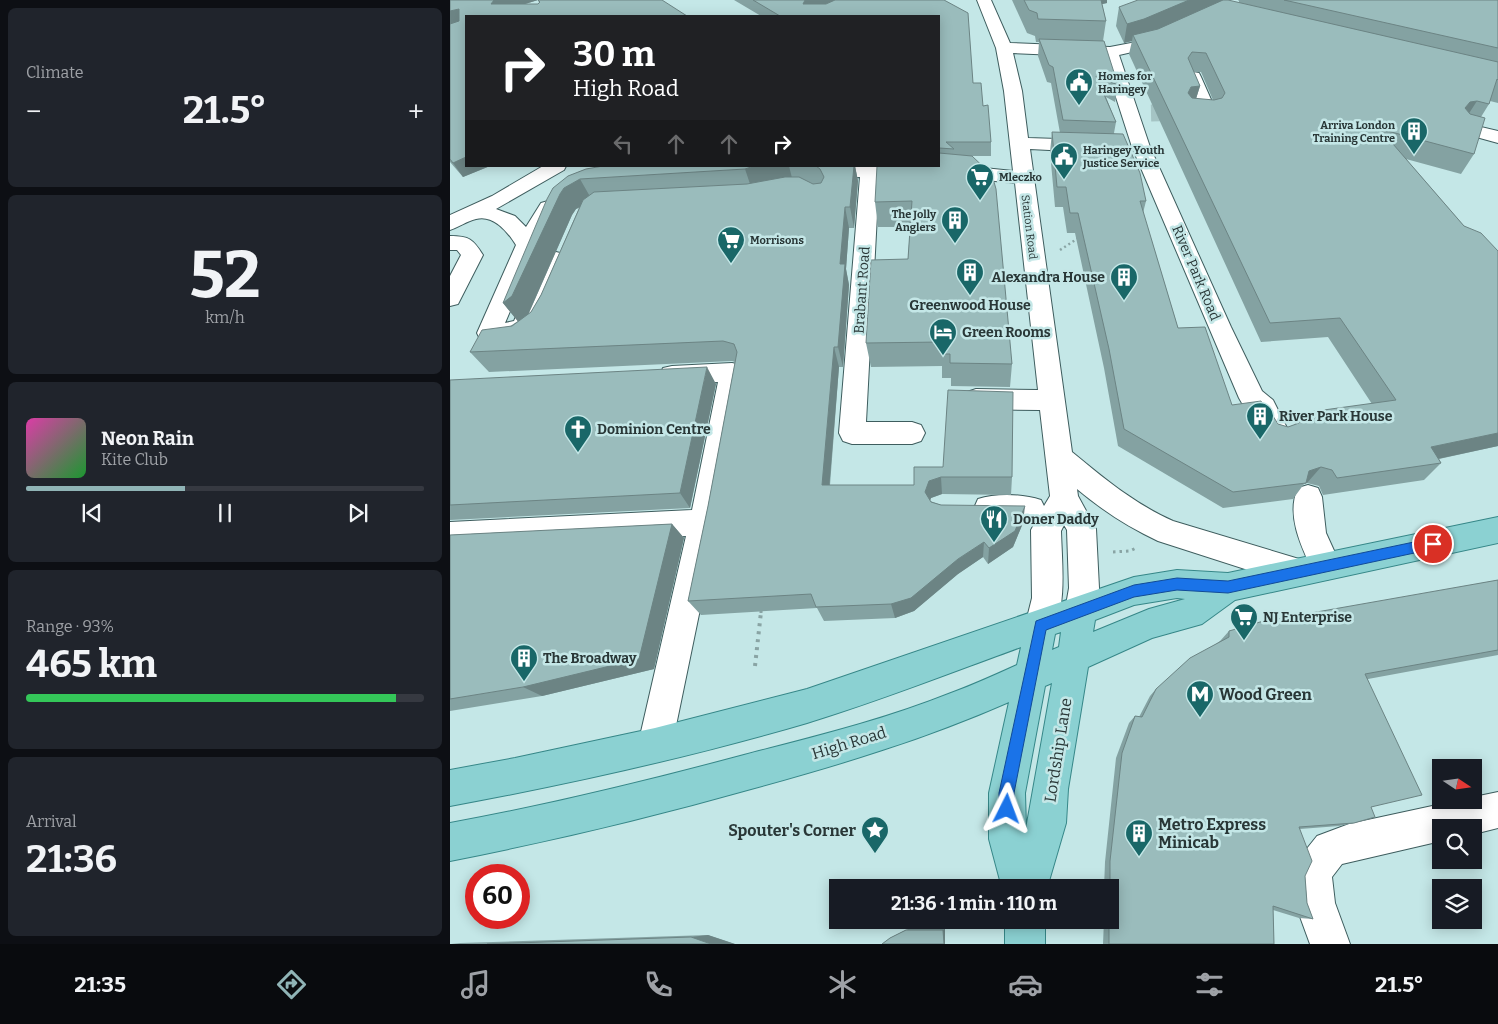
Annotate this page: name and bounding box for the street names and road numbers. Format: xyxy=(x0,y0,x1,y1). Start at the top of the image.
street label: Station Road xyxy=(1019,194,1039,260)
street label: River Park Road xyxy=(1168,223,1224,323)
street label: Brabant Road xyxy=(850,246,874,334)
street label: Lordship Lane xyxy=(1040,696,1076,804)
street label: High Road xyxy=(809,723,889,763)

